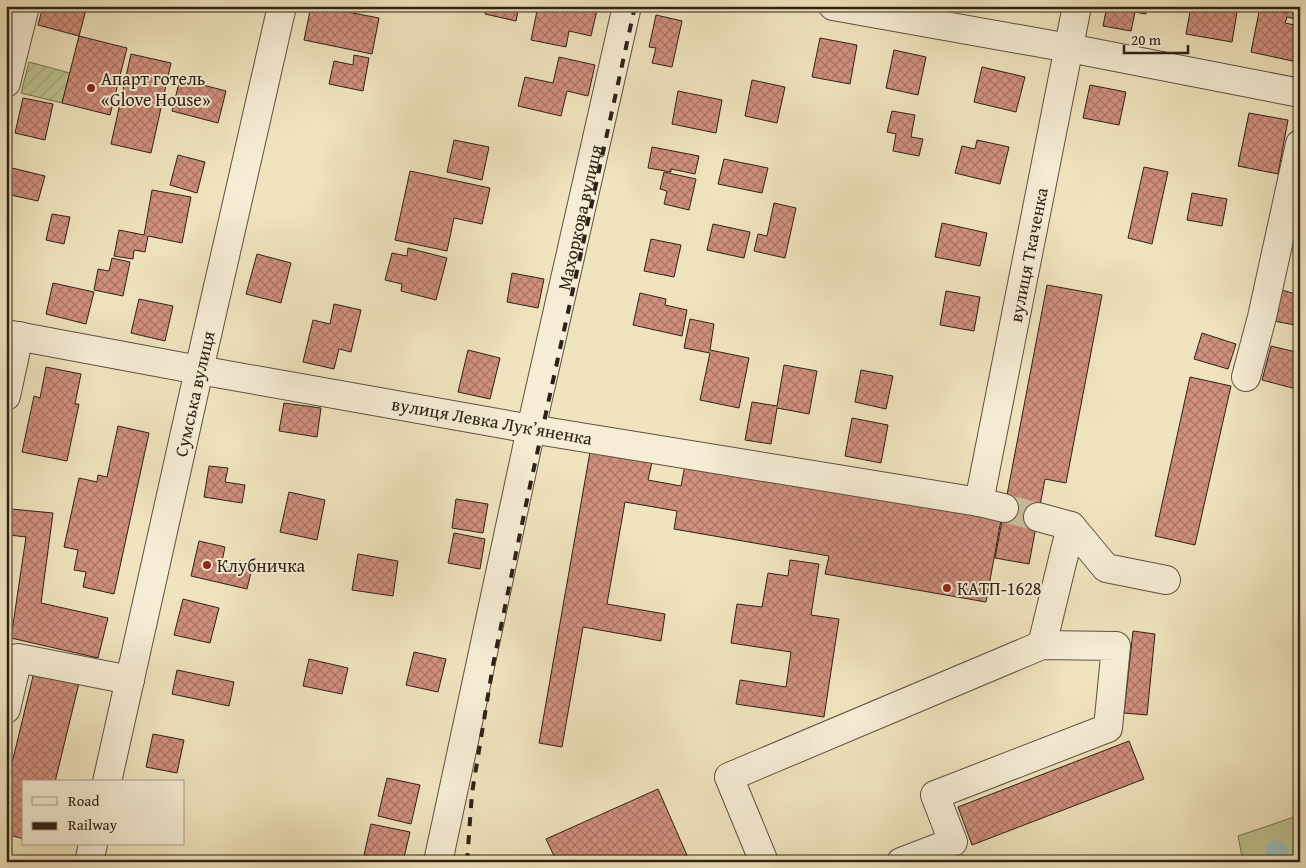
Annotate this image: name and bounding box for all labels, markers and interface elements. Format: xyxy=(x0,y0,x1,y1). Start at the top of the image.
scale bar xyxy=(1124,22,1187,54)
text: 20 m xyxy=(1131,29,1162,50)
place label: Апарт готель «Glove House» xyxy=(101,65,211,113)
marker: Апарт готель «Glove House» xyxy=(85,82,97,94)
street label: Махоркова вулиця xyxy=(549,142,609,293)
street label: вулиця Ткаченка xyxy=(1001,185,1054,324)
street label: Сумська вулиця xyxy=(167,328,221,459)
street label: вулиця Левка Лукʼяненка xyxy=(390,390,595,452)
place label: Клубничка xyxy=(217,552,306,579)
marker: Клубничка xyxy=(201,559,213,571)
place label: КАТП-1628 xyxy=(957,575,1042,602)
marker: КАТП-1628 xyxy=(941,582,953,594)
legend xyxy=(22,780,185,846)
text: Road xyxy=(68,790,99,811)
text: Railway xyxy=(68,814,118,835)

